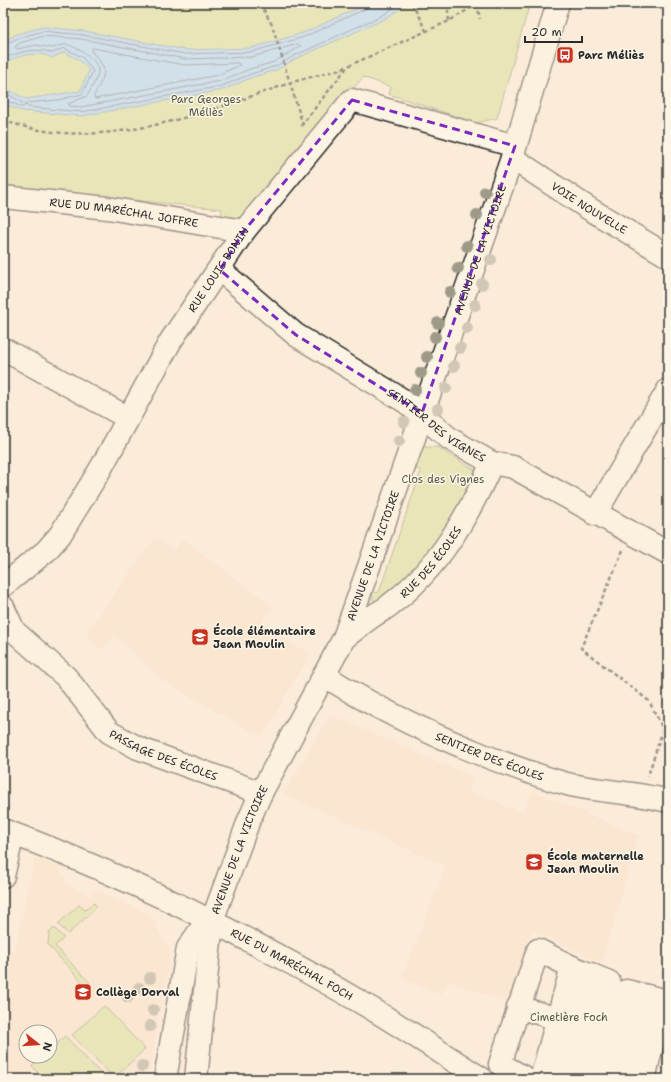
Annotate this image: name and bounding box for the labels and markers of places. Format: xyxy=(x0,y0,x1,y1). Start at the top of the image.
bus stop icon: Parc Méliès xyxy=(555,45,575,65)
place label: Parc Méliès xyxy=(578,48,644,63)
place label: École élémentaire Jean Moulin xyxy=(213,623,316,652)
school or university icon: École élémentaire Jean Moulin xyxy=(190,627,210,647)
place label: École maternelle Jean Moulin xyxy=(547,848,644,877)
school or university icon: École maternelle Jean Moulin xyxy=(524,852,544,872)
school or university icon: Collège Dorval xyxy=(73,982,93,1002)
place label: Collège Dorval xyxy=(96,985,180,1000)

